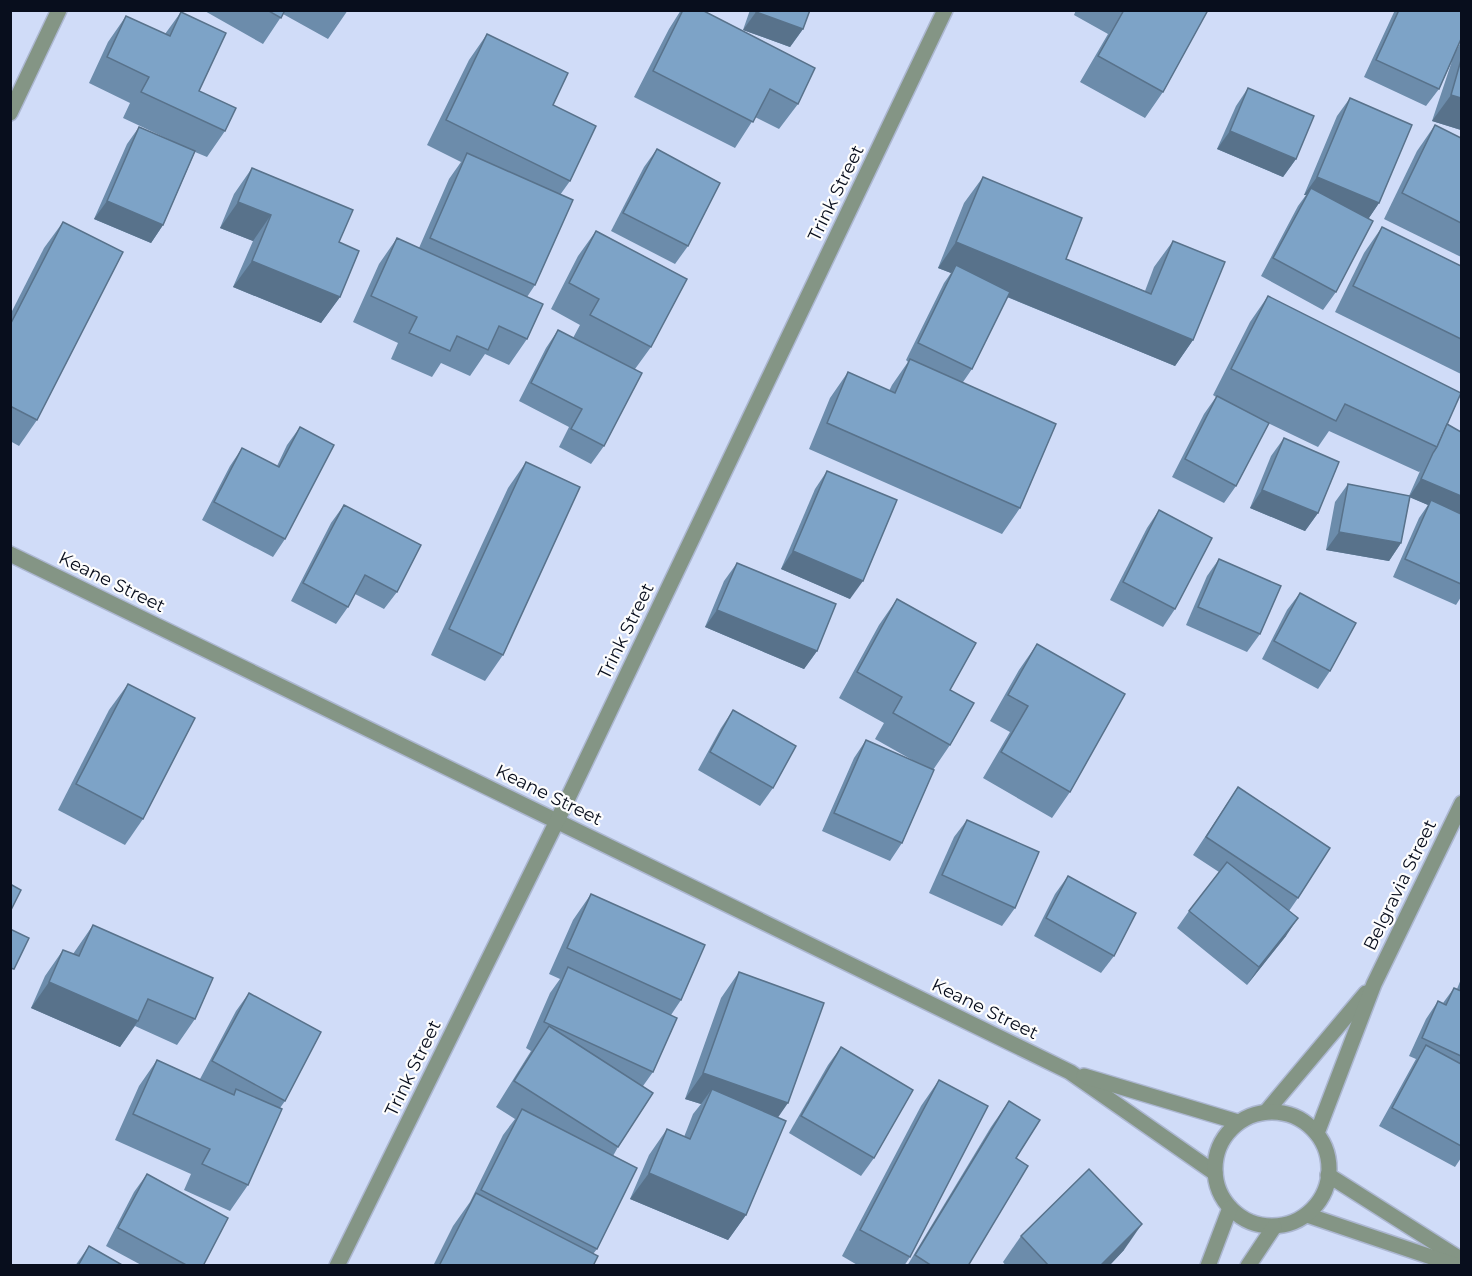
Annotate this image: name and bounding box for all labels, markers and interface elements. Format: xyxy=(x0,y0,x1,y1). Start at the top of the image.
street label: Trink Street xyxy=(803,141,869,245)
street label: Keane Street xyxy=(55,547,169,617)
street label: Trink Street xyxy=(593,579,659,683)
street label: Keane Street xyxy=(492,760,606,830)
street label: Belgravia Street xyxy=(1359,816,1441,954)
street label: Keane Street xyxy=(928,974,1042,1044)
street label: Trink Street xyxy=(380,1016,446,1120)

